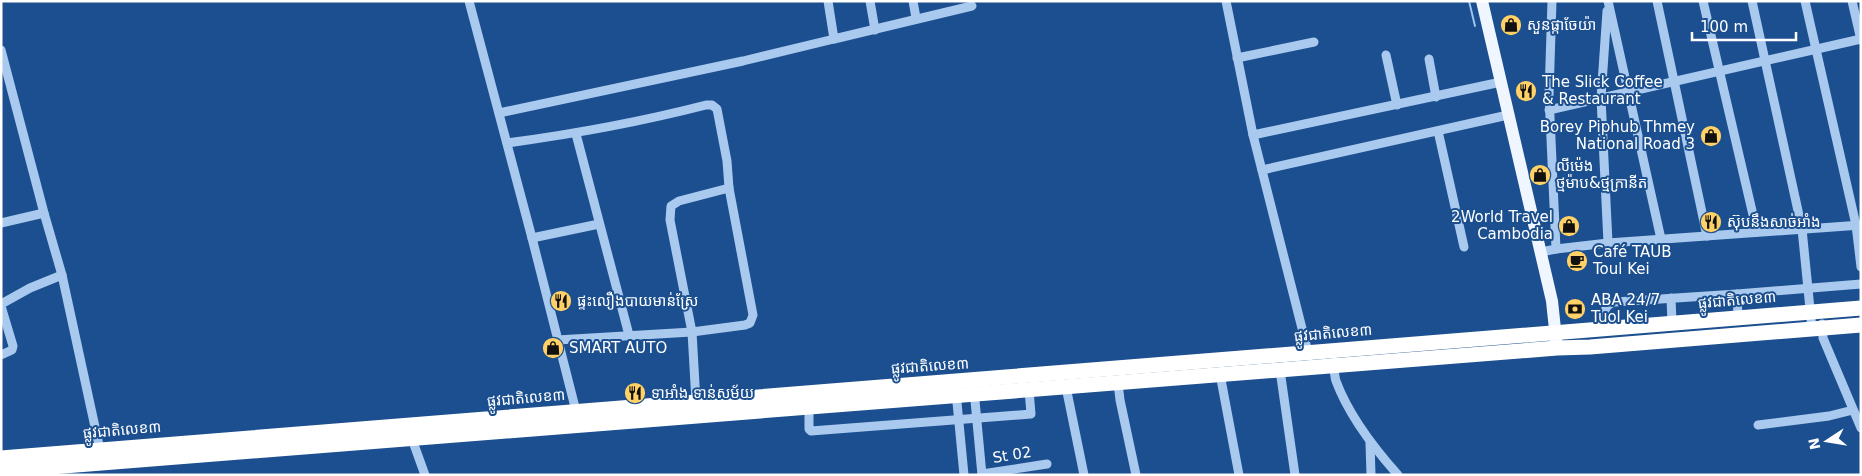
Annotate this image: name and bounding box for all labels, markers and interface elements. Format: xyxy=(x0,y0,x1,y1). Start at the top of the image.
scale bar xyxy=(1692,10,1796,42)
shop icon: សួនផ្កាចែយ៉ា xyxy=(1499,13,1523,37)
place label: សួនផ្កាចែយ៉ា xyxy=(1527,16,1596,34)
text: 100 m xyxy=(1700,18,1748,36)
place label: The Slick Coffee & Restaurant xyxy=(1541,73,1663,108)
restaurant icon: The Slick Coffee & Restaurant xyxy=(1514,79,1538,103)
place label: Borey Piphub Thmey National Road 3 xyxy=(1540,118,1695,153)
shop icon: Borey Piphub Thmey National Road 3 xyxy=(1699,124,1723,148)
place label: លីម៉េង ថ្មម៉ាប&ថ្មក្រានីត xyxy=(1556,157,1647,192)
shop icon: លីម៉េង ថ្មម៉ាប&ថ្មក្រានីត xyxy=(1528,163,1552,187)
place label: 2World Travel Cambodia xyxy=(1451,208,1553,243)
restaurant icon: ស៊ុបនឹងសាច់អាំង xyxy=(1699,210,1723,234)
place label: ស៊ុបនឹងសាច់អាំង xyxy=(1727,213,1820,231)
shop icon: 2World Travel Cambodia xyxy=(1557,214,1581,238)
place label: Café TAUB Toul Kei xyxy=(1592,243,1671,278)
cafe icon: Café TAUB Toul Kei xyxy=(1565,249,1589,273)
street label: ផ្លូវជាតិលេខ៣ xyxy=(1697,288,1777,317)
restaurant icon: ផ្ទះលឿងបាយមាន់ស្រែ xyxy=(549,289,573,313)
place label: ផ្ទះលឿងបាយមាន់ស្រែ xyxy=(577,291,698,310)
place label: ABA 24/7 Tuol Kei xyxy=(1590,291,1660,326)
bank icon: ABA 24/7 Tuol Kei xyxy=(1563,297,1587,321)
street label: ផ្លូវជាតិលេខ៣ xyxy=(1293,321,1373,350)
shop icon: SMART AUTO xyxy=(541,336,565,360)
place label: SMART AUTO xyxy=(569,339,667,357)
street label: ផ្លូវជាតិលេខ៣ xyxy=(890,354,970,382)
restaurant icon: ទាអាំង ទាន់សម័យ xyxy=(623,381,647,405)
place label: ទាអាំង ទាន់សម័យ xyxy=(651,384,754,402)
street label: ផ្លូវជាតិលេខ៣ xyxy=(486,386,566,415)
north arrow xyxy=(1802,416,1852,466)
street label: ផ្លូវជាតិលេខ៣ xyxy=(82,418,162,447)
text: N xyxy=(1805,436,1823,451)
street label: St 02 xyxy=(991,443,1033,467)

